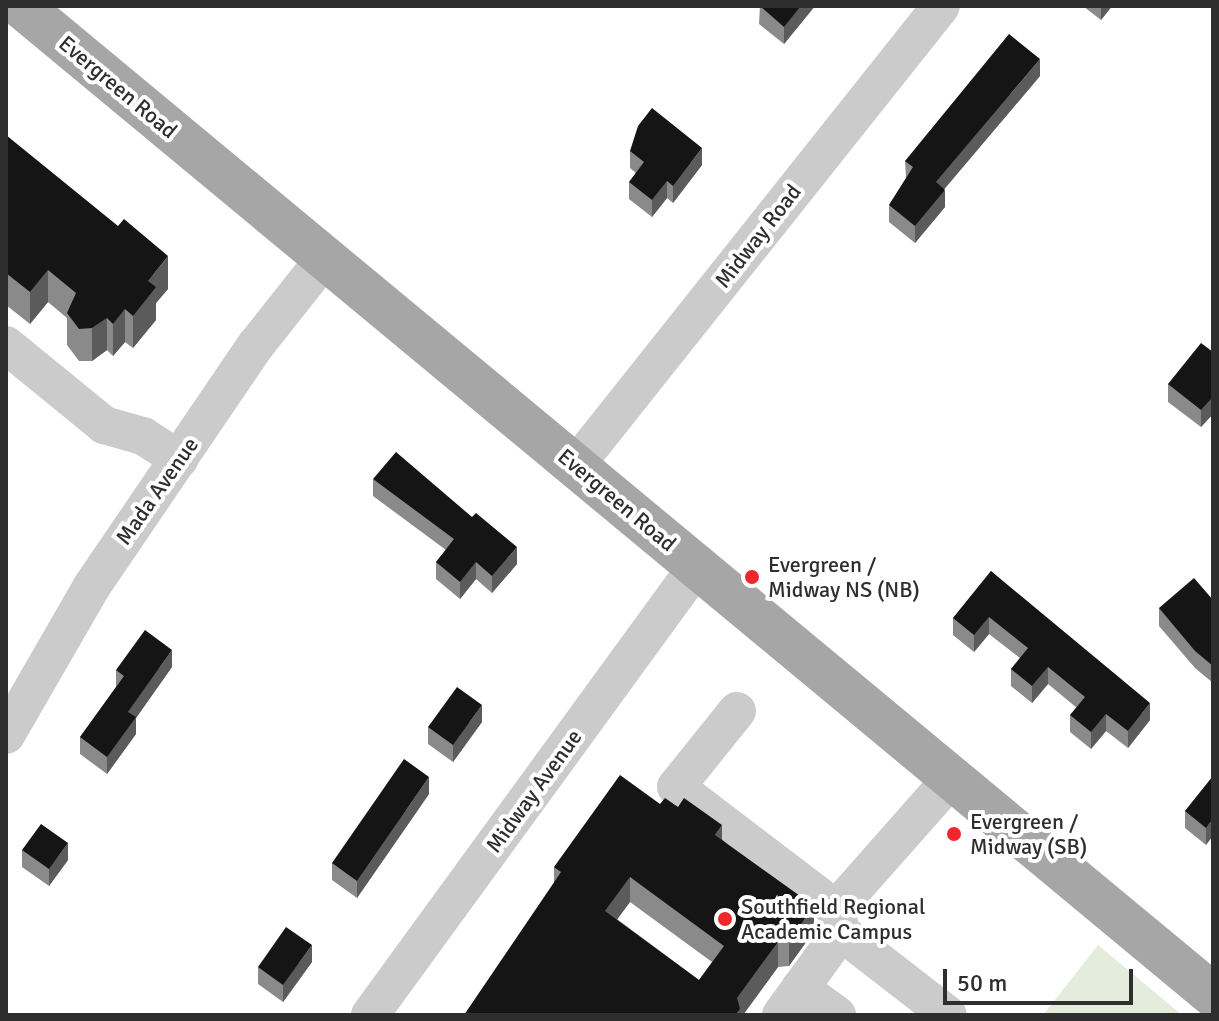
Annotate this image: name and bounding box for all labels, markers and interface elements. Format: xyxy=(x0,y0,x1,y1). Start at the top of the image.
street label: Evergreen Road xyxy=(54,30,182,144)
street label: Midway Road xyxy=(709,179,807,293)
street label: Mada Avenue xyxy=(110,432,204,550)
street label: Evergreen Road xyxy=(553,443,681,557)
place label: Evergreen / Midway NS (NB) xyxy=(768,551,920,602)
marker: Evergreen / Midway NS (NB) xyxy=(743,568,761,586)
street label: Midway Avenue xyxy=(480,724,588,858)
place label: Evergreen / Midway (SB) xyxy=(970,808,1087,860)
marker: Evergreen / Midway (SB) xyxy=(945,825,963,843)
place label: Southfield Regional Academic Campus xyxy=(741,893,925,944)
marker: Southfield Regional Academic Campus xyxy=(716,910,734,928)
scale bar xyxy=(947,953,1137,1003)
text: 50 m xyxy=(957,968,1007,998)

